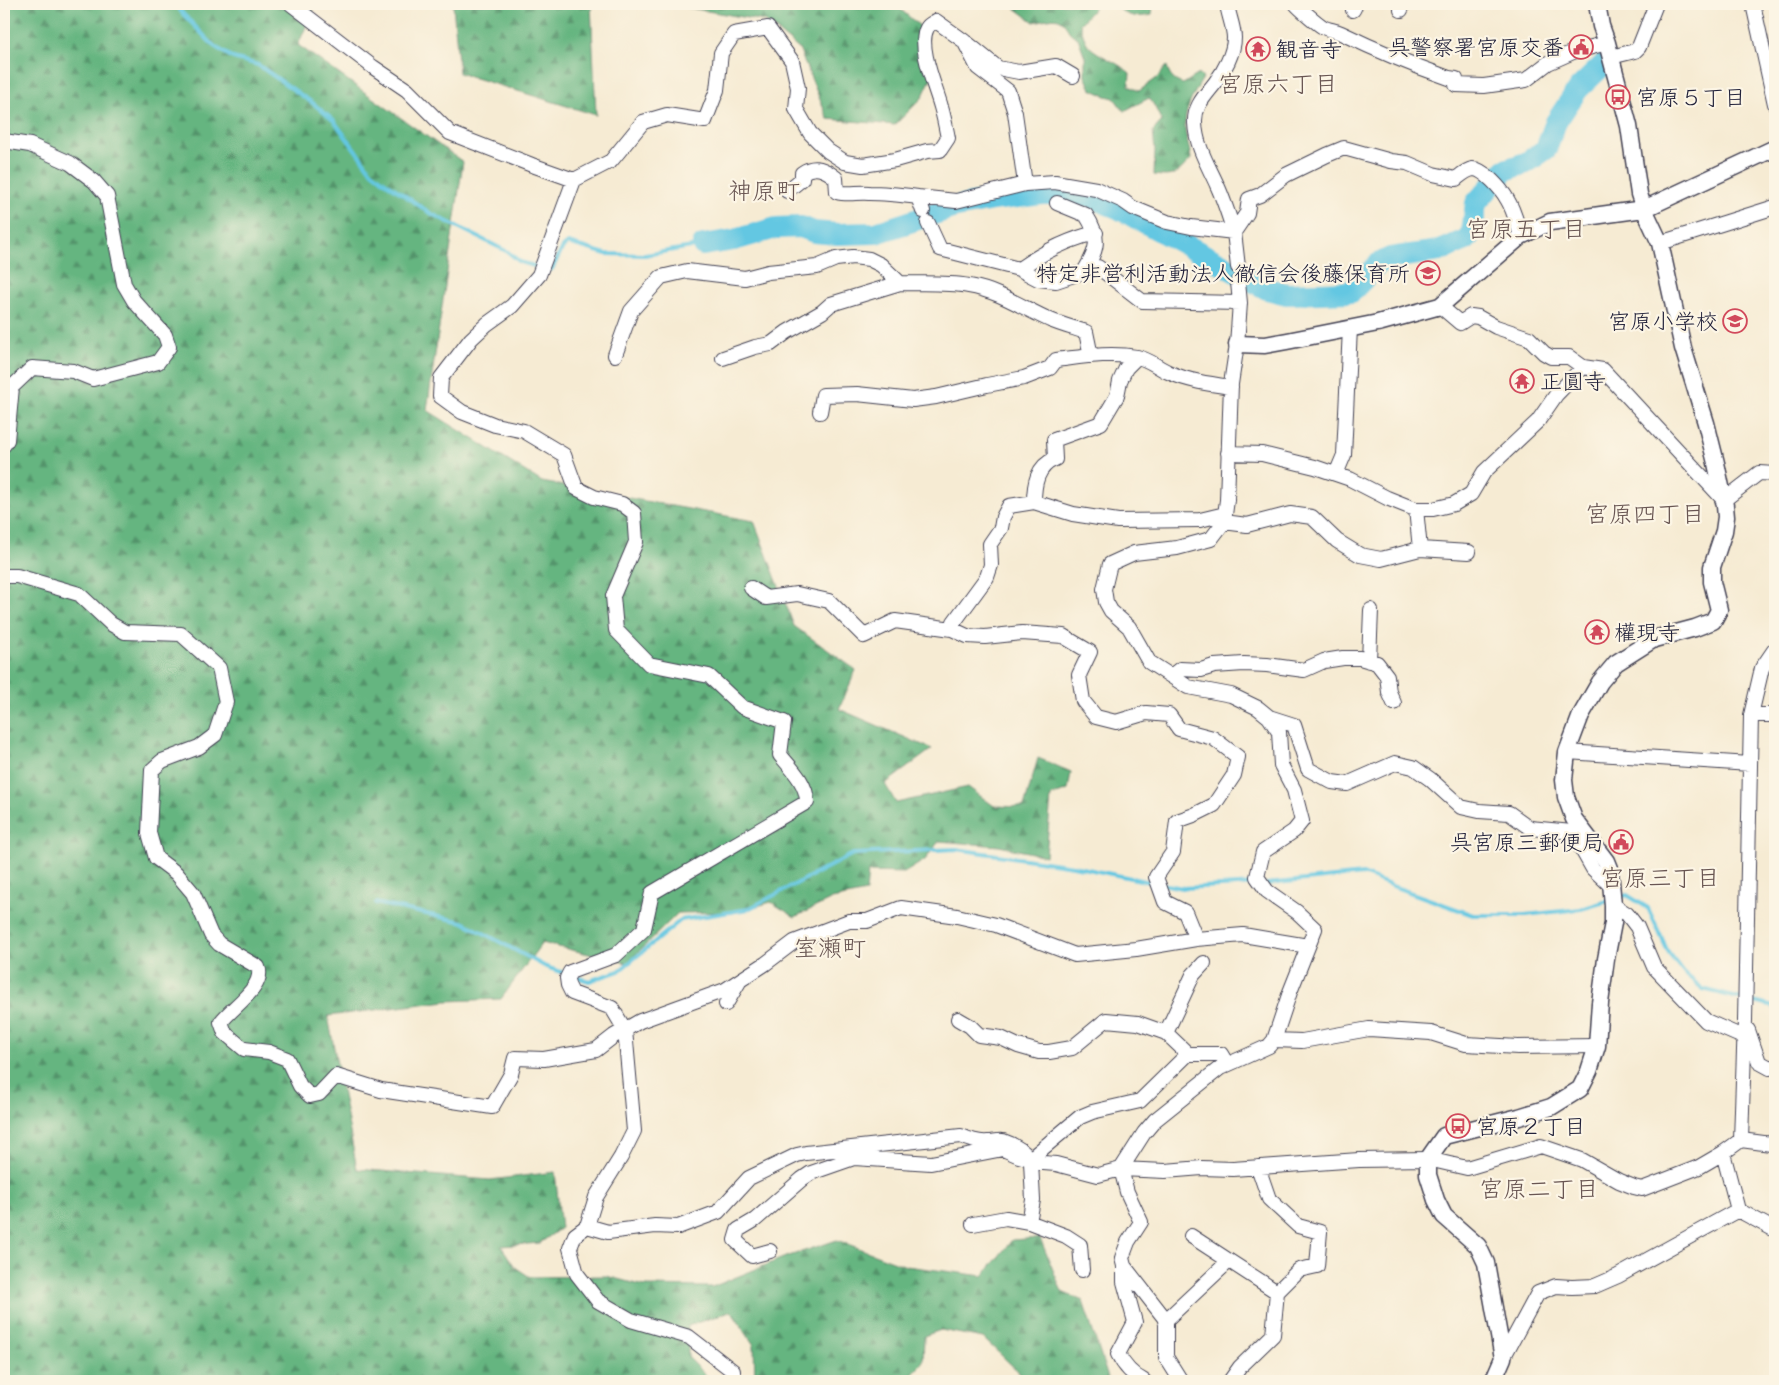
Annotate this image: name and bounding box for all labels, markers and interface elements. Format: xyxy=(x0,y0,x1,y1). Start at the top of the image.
place label: 呉警察署宮原交番 xyxy=(1388,34,1564,66)
public building icon: 呉警察署宮原交番 xyxy=(1568,34,1594,60)
temple icon: 観音寺 xyxy=(1245,36,1271,62)
place label: 観音寺 xyxy=(1276,36,1342,68)
district label: 宮原六丁目 xyxy=(1218,69,1338,104)
bus stop icon: 宮原５丁目 xyxy=(1605,84,1631,110)
place label: 宮原５丁目 xyxy=(1636,84,1746,116)
district label: 神原町 xyxy=(728,176,800,211)
district label: 宮原五丁目 xyxy=(1466,214,1586,249)
place label: 特定非営利活動法人徹信会後藤保育所 xyxy=(1036,260,1410,292)
school or university icon: 特定非営利活動法人徹信会後藤保育所 xyxy=(1415,260,1441,286)
place label: 宮原小学校 xyxy=(1608,308,1718,340)
school or university icon: 宮原小学校 xyxy=(1722,308,1748,334)
temple icon: 正圓寺 xyxy=(1509,368,1535,394)
place label: 正圓寺 xyxy=(1540,368,1606,400)
district label: 宮原四丁目 xyxy=(1585,499,1705,534)
temple icon: 權現寺 xyxy=(1584,619,1610,645)
place label: 權現寺 xyxy=(1614,619,1680,651)
place label: 呉宮原三郵便局 xyxy=(1450,829,1604,861)
public building icon: 呉宮原三郵便局 xyxy=(1608,829,1634,855)
district label: 宮原三丁目 xyxy=(1600,863,1720,898)
district label: 室瀬町 xyxy=(794,933,866,968)
bus stop icon: 宮原２丁目 xyxy=(1445,1113,1471,1139)
place label: 宮原２丁目 xyxy=(1476,1113,1586,1145)
district label: 宮原二丁目 xyxy=(1479,1174,1599,1209)

